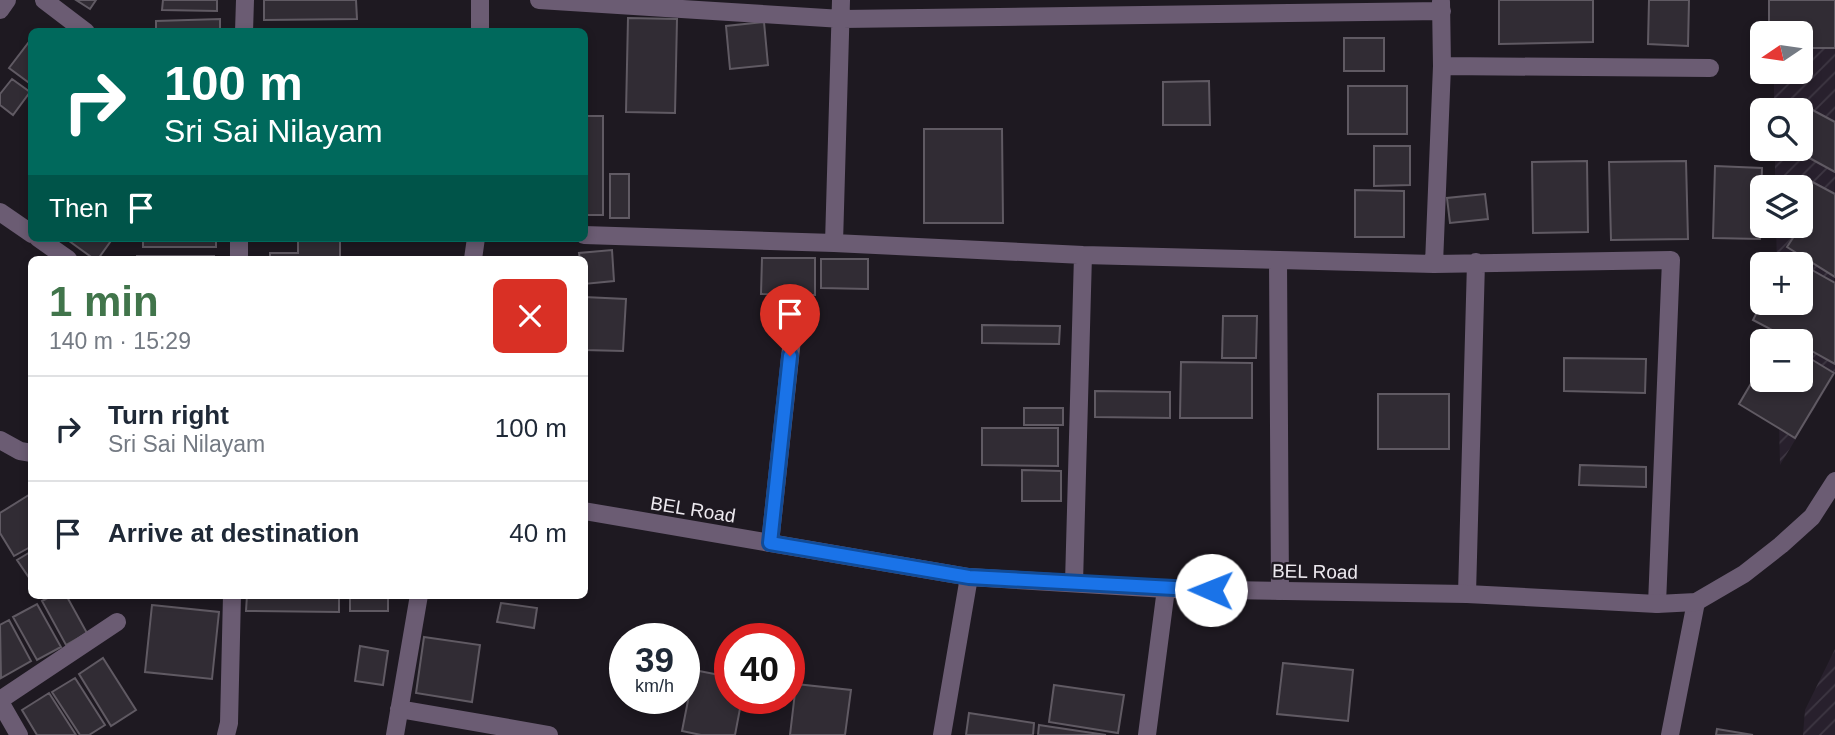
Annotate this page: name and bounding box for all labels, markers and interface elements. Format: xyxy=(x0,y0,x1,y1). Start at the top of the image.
north arrow xyxy=(1750,21,1813,84)
map controls xyxy=(1750,21,1813,392)
icon: right xyxy=(49,56,140,147)
text: 100 m xyxy=(164,56,303,110)
button: search xyxy=(1750,98,1813,161)
text: Sri Sai Nilayam xyxy=(164,113,383,149)
button: layers xyxy=(1750,175,1813,238)
icon: arrive xyxy=(122,189,160,227)
text: Then xyxy=(49,193,108,223)
button: + xyxy=(1750,252,1813,315)
text: 1 min xyxy=(49,278,159,325)
button: close xyxy=(493,279,567,353)
pin xyxy=(760,284,820,356)
icon: arrive xyxy=(771,295,809,333)
text: 140 m · 15:29 xyxy=(49,328,191,354)
button: − xyxy=(1750,329,1813,392)
text: Turn right xyxy=(108,400,229,430)
icon: right xyxy=(49,410,87,448)
text: 100 m xyxy=(495,413,567,443)
text: Sri Sai Nilayam xyxy=(108,431,265,457)
street label: BEL Road xyxy=(649,492,737,527)
icon: arrive xyxy=(49,515,87,553)
text: Arrive at destination xyxy=(108,518,359,548)
text: 40 m xyxy=(509,518,567,548)
position arrow xyxy=(1174,553,1248,627)
street label: BEL Road xyxy=(1272,560,1358,583)
speed limit sign: 40 xyxy=(714,623,805,714)
text: 39 xyxy=(635,640,674,679)
text: km/h xyxy=(635,676,674,696)

